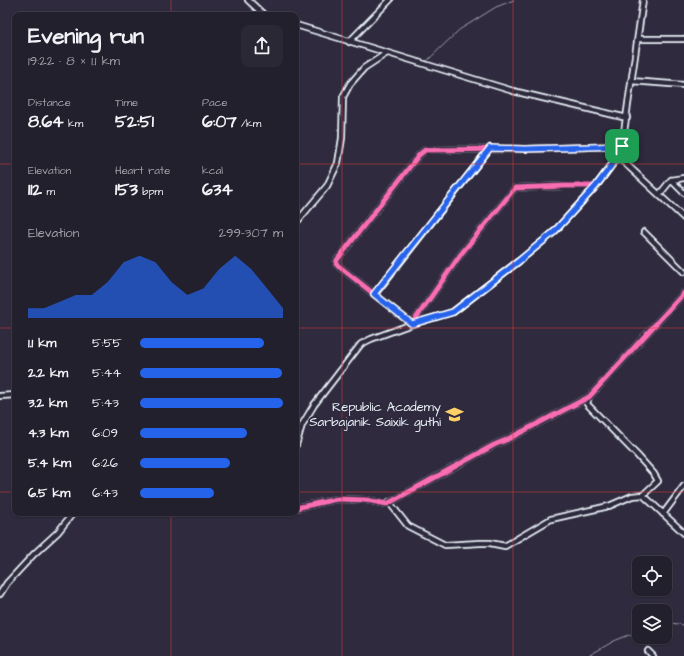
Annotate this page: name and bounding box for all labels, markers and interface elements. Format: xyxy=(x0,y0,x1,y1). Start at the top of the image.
text: Evening run xyxy=(28,21,144,52)
button: share xyxy=(241,25,283,67)
text: 19:22 · 8 × 1.1 km xyxy=(28,52,120,70)
text: Distance xyxy=(28,95,71,110)
text: Time xyxy=(115,95,138,110)
text: Pace xyxy=(202,95,228,110)
text: 8.64 xyxy=(28,110,64,134)
text: 52:51 xyxy=(115,110,154,134)
text: 6:07 xyxy=(202,110,237,134)
text: km xyxy=(64,116,83,131)
text: /km xyxy=(237,116,261,131)
pin xyxy=(605,129,639,163)
icon: arrive xyxy=(611,135,633,157)
text: Elevation xyxy=(28,163,71,178)
text: Heart rate xyxy=(115,163,170,178)
text: kcal xyxy=(202,163,223,178)
text: 112 xyxy=(28,178,42,202)
text: 153 xyxy=(115,178,138,202)
text: 634 xyxy=(202,178,233,202)
text: m xyxy=(42,184,55,199)
text: bpm xyxy=(138,184,163,199)
text: Elevation xyxy=(28,224,79,242)
text: 299–307 m xyxy=(219,224,283,242)
text: 1.1 km xyxy=(28,334,56,352)
text: 5:55 xyxy=(92,334,122,352)
text: 2.2 km xyxy=(28,364,68,382)
text: 5:44 xyxy=(92,364,121,382)
text: 3.2 km xyxy=(28,394,67,412)
text: 5:43 xyxy=(92,394,119,412)
place label: Republic Academy Sarbajanik Saixik guthi xyxy=(309,398,441,432)
school or university icon: Republic Academy Sarbajanik Saixik guthi xyxy=(444,404,464,424)
text: 4.3 km xyxy=(28,424,69,442)
text: 6:09 xyxy=(92,424,118,442)
text: 5.4 km xyxy=(28,454,71,472)
text: 6:26 xyxy=(92,454,118,472)
text: 6.5 km xyxy=(28,484,71,502)
text: 6:43 xyxy=(92,484,118,502)
map controls xyxy=(632,556,672,644)
button: locate xyxy=(632,556,672,596)
button: layers xyxy=(632,604,672,644)

